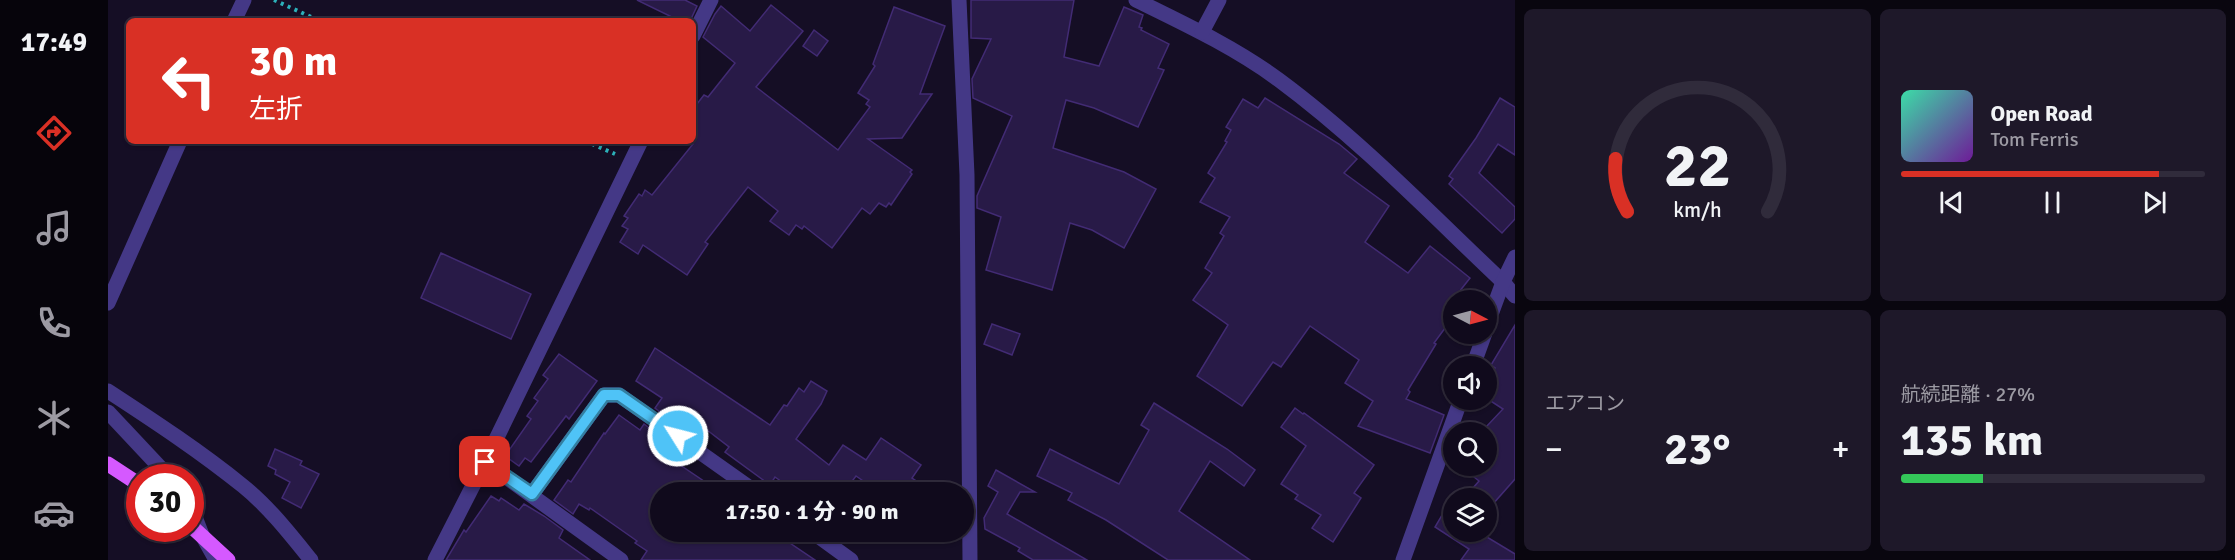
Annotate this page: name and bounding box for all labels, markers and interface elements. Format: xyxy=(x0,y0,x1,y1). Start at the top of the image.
text: 17:49 xyxy=(21,26,87,59)
text: 30 m xyxy=(249,36,338,87)
icon: left xyxy=(150,42,228,120)
text: 左折 xyxy=(249,93,303,126)
text: Open Road xyxy=(1991,100,2093,127)
icon: directions xyxy=(33,112,75,154)
text: 22 xyxy=(1664,127,1731,204)
text: Tom Ferris xyxy=(1991,127,2079,152)
icon: previous xyxy=(1935,186,1968,219)
icon: pause xyxy=(2036,186,2069,219)
icon: next xyxy=(2138,186,2171,219)
text: km/h xyxy=(1673,197,1722,223)
icon: music xyxy=(33,207,75,249)
north arrow xyxy=(1443,290,1497,344)
map controls xyxy=(1443,290,1497,542)
icon: phone xyxy=(33,302,75,344)
button: sound xyxy=(1443,356,1497,410)
text: 航続距離 · 27% xyxy=(1901,382,2035,407)
text: エアコン xyxy=(1545,391,1625,416)
icon: climate xyxy=(33,397,75,439)
position arrow xyxy=(646,404,710,468)
text: 135 km xyxy=(1901,413,2043,468)
button: search xyxy=(1443,422,1497,476)
text: 23° xyxy=(1664,422,1731,477)
text: − xyxy=(1545,429,1563,470)
text: + xyxy=(1832,429,1849,470)
pin xyxy=(459,436,510,487)
icon: arrive xyxy=(468,445,501,478)
speed limit sign: 30 xyxy=(126,464,204,542)
button: layers xyxy=(1443,488,1497,542)
icon: car xyxy=(33,492,75,534)
text: 17:50 · 1 分 · 90 m xyxy=(726,498,898,525)

